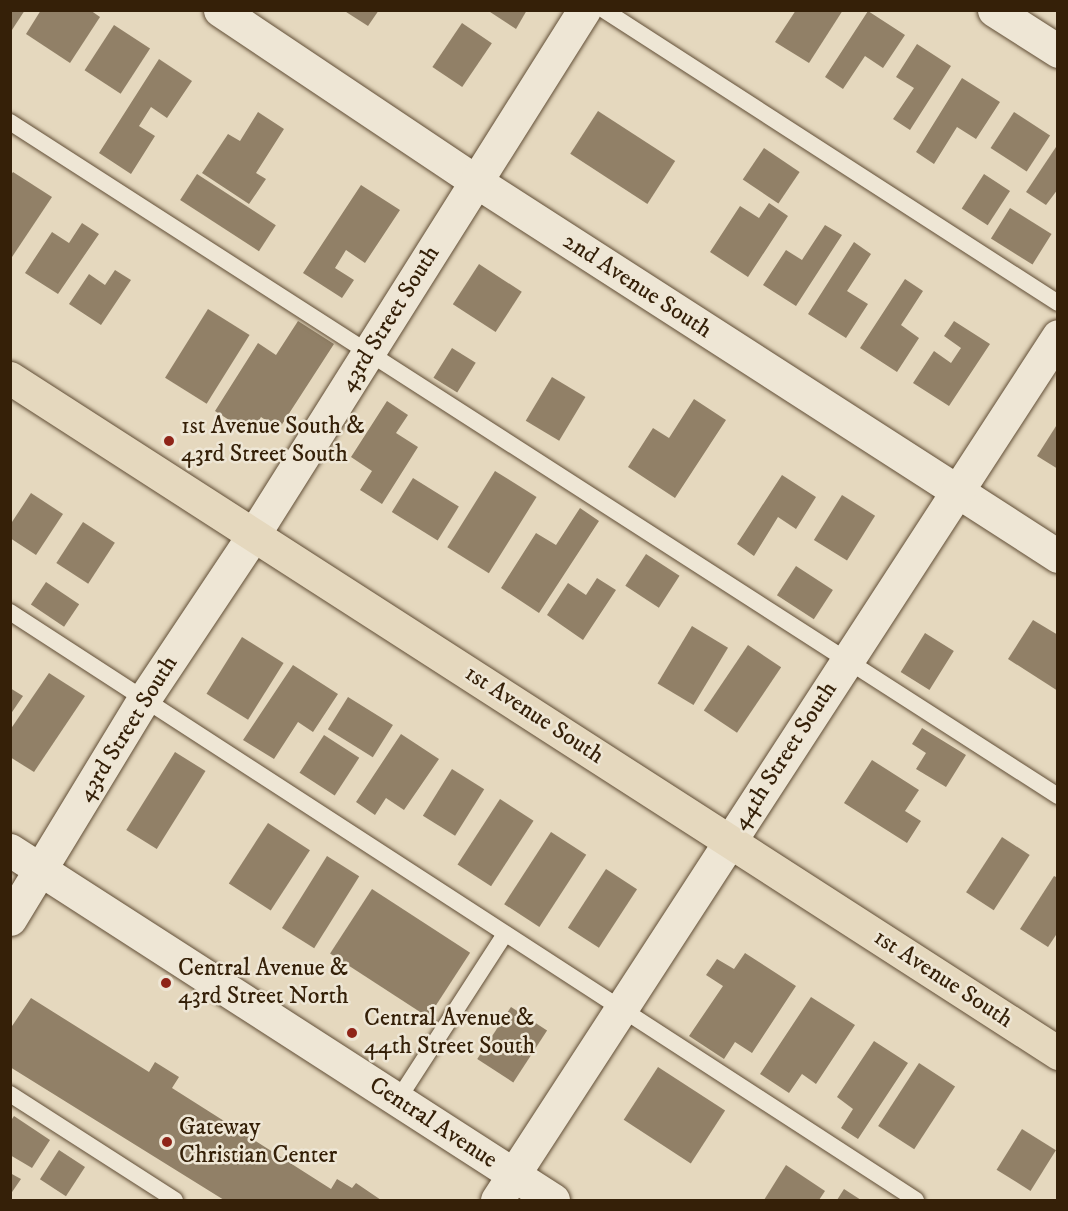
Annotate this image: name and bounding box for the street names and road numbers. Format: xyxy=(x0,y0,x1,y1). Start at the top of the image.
street label: 2nd Avenue South xyxy=(557,227,717,345)
street label: 43rd Street South xyxy=(334,241,446,397)
street label: 43rd Street South xyxy=(72,651,184,807)
street label: 1st Avenue South xyxy=(459,659,609,771)
street label: 44th Street South xyxy=(726,676,844,836)
street label: 1st Avenue South xyxy=(868,923,1018,1035)
street label: Central Avenue xyxy=(364,1071,502,1175)

